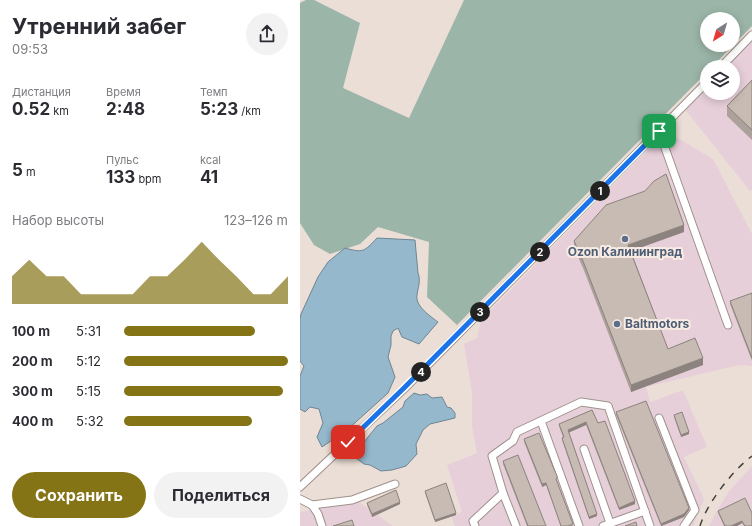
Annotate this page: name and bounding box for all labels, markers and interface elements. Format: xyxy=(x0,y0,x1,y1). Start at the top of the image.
north arrow xyxy=(700,12,740,52)
map controls xyxy=(700,12,740,100)
text: Утренний забег xyxy=(12,13,186,39)
button: share xyxy=(246,13,288,55)
text: 09:53 xyxy=(12,41,48,57)
button: layers xyxy=(700,60,740,100)
text: Дистанция xyxy=(12,85,71,99)
text: Время xyxy=(106,85,141,99)
text: Темп xyxy=(200,85,228,99)
text: 0.52 xyxy=(12,99,50,119)
text: 2:48 xyxy=(106,99,145,119)
text: 5:23 xyxy=(200,99,238,119)
text: km xyxy=(50,104,69,118)
text: /km xyxy=(238,104,261,118)
pin xyxy=(642,114,676,148)
icon: arrive xyxy=(648,120,670,142)
text: Пульс xyxy=(106,153,139,167)
text: kcal xyxy=(200,153,221,167)
text: 5 xyxy=(12,160,23,180)
text: m xyxy=(23,165,36,179)
text: 133 xyxy=(106,167,135,187)
text: 41 xyxy=(200,167,218,187)
text: bpm xyxy=(135,172,161,186)
pin: 1 xyxy=(590,181,610,201)
text: 1 xyxy=(598,184,602,198)
text: Набор высоты xyxy=(12,212,104,228)
text: 123–126 m xyxy=(224,212,288,228)
marker: Ozon Калининград xyxy=(620,234,630,244)
pin: 2 xyxy=(530,242,550,262)
place label: Ozon Калининград xyxy=(568,244,682,259)
text: 2 xyxy=(537,245,543,259)
pin: 3 xyxy=(470,302,490,322)
text: 3 xyxy=(476,305,484,319)
place label: Baltmotors xyxy=(625,316,690,331)
marker: Baltmotors xyxy=(612,319,622,329)
text: 100 m xyxy=(12,323,50,339)
text: 5:31 xyxy=(76,323,101,339)
text: 200 m xyxy=(12,353,53,369)
text: 5:12 xyxy=(76,353,101,369)
pin: 4 xyxy=(411,362,431,382)
text: 4 xyxy=(417,365,425,379)
text: 300 m xyxy=(12,383,53,399)
text: 5:15 xyxy=(76,383,101,399)
text: 400 m xyxy=(12,413,53,429)
text: 5:32 xyxy=(76,413,104,429)
pin xyxy=(331,425,365,459)
icon: check xyxy=(337,431,359,453)
button: Сохранить xyxy=(12,472,146,518)
button: Поделиться xyxy=(154,472,288,518)

